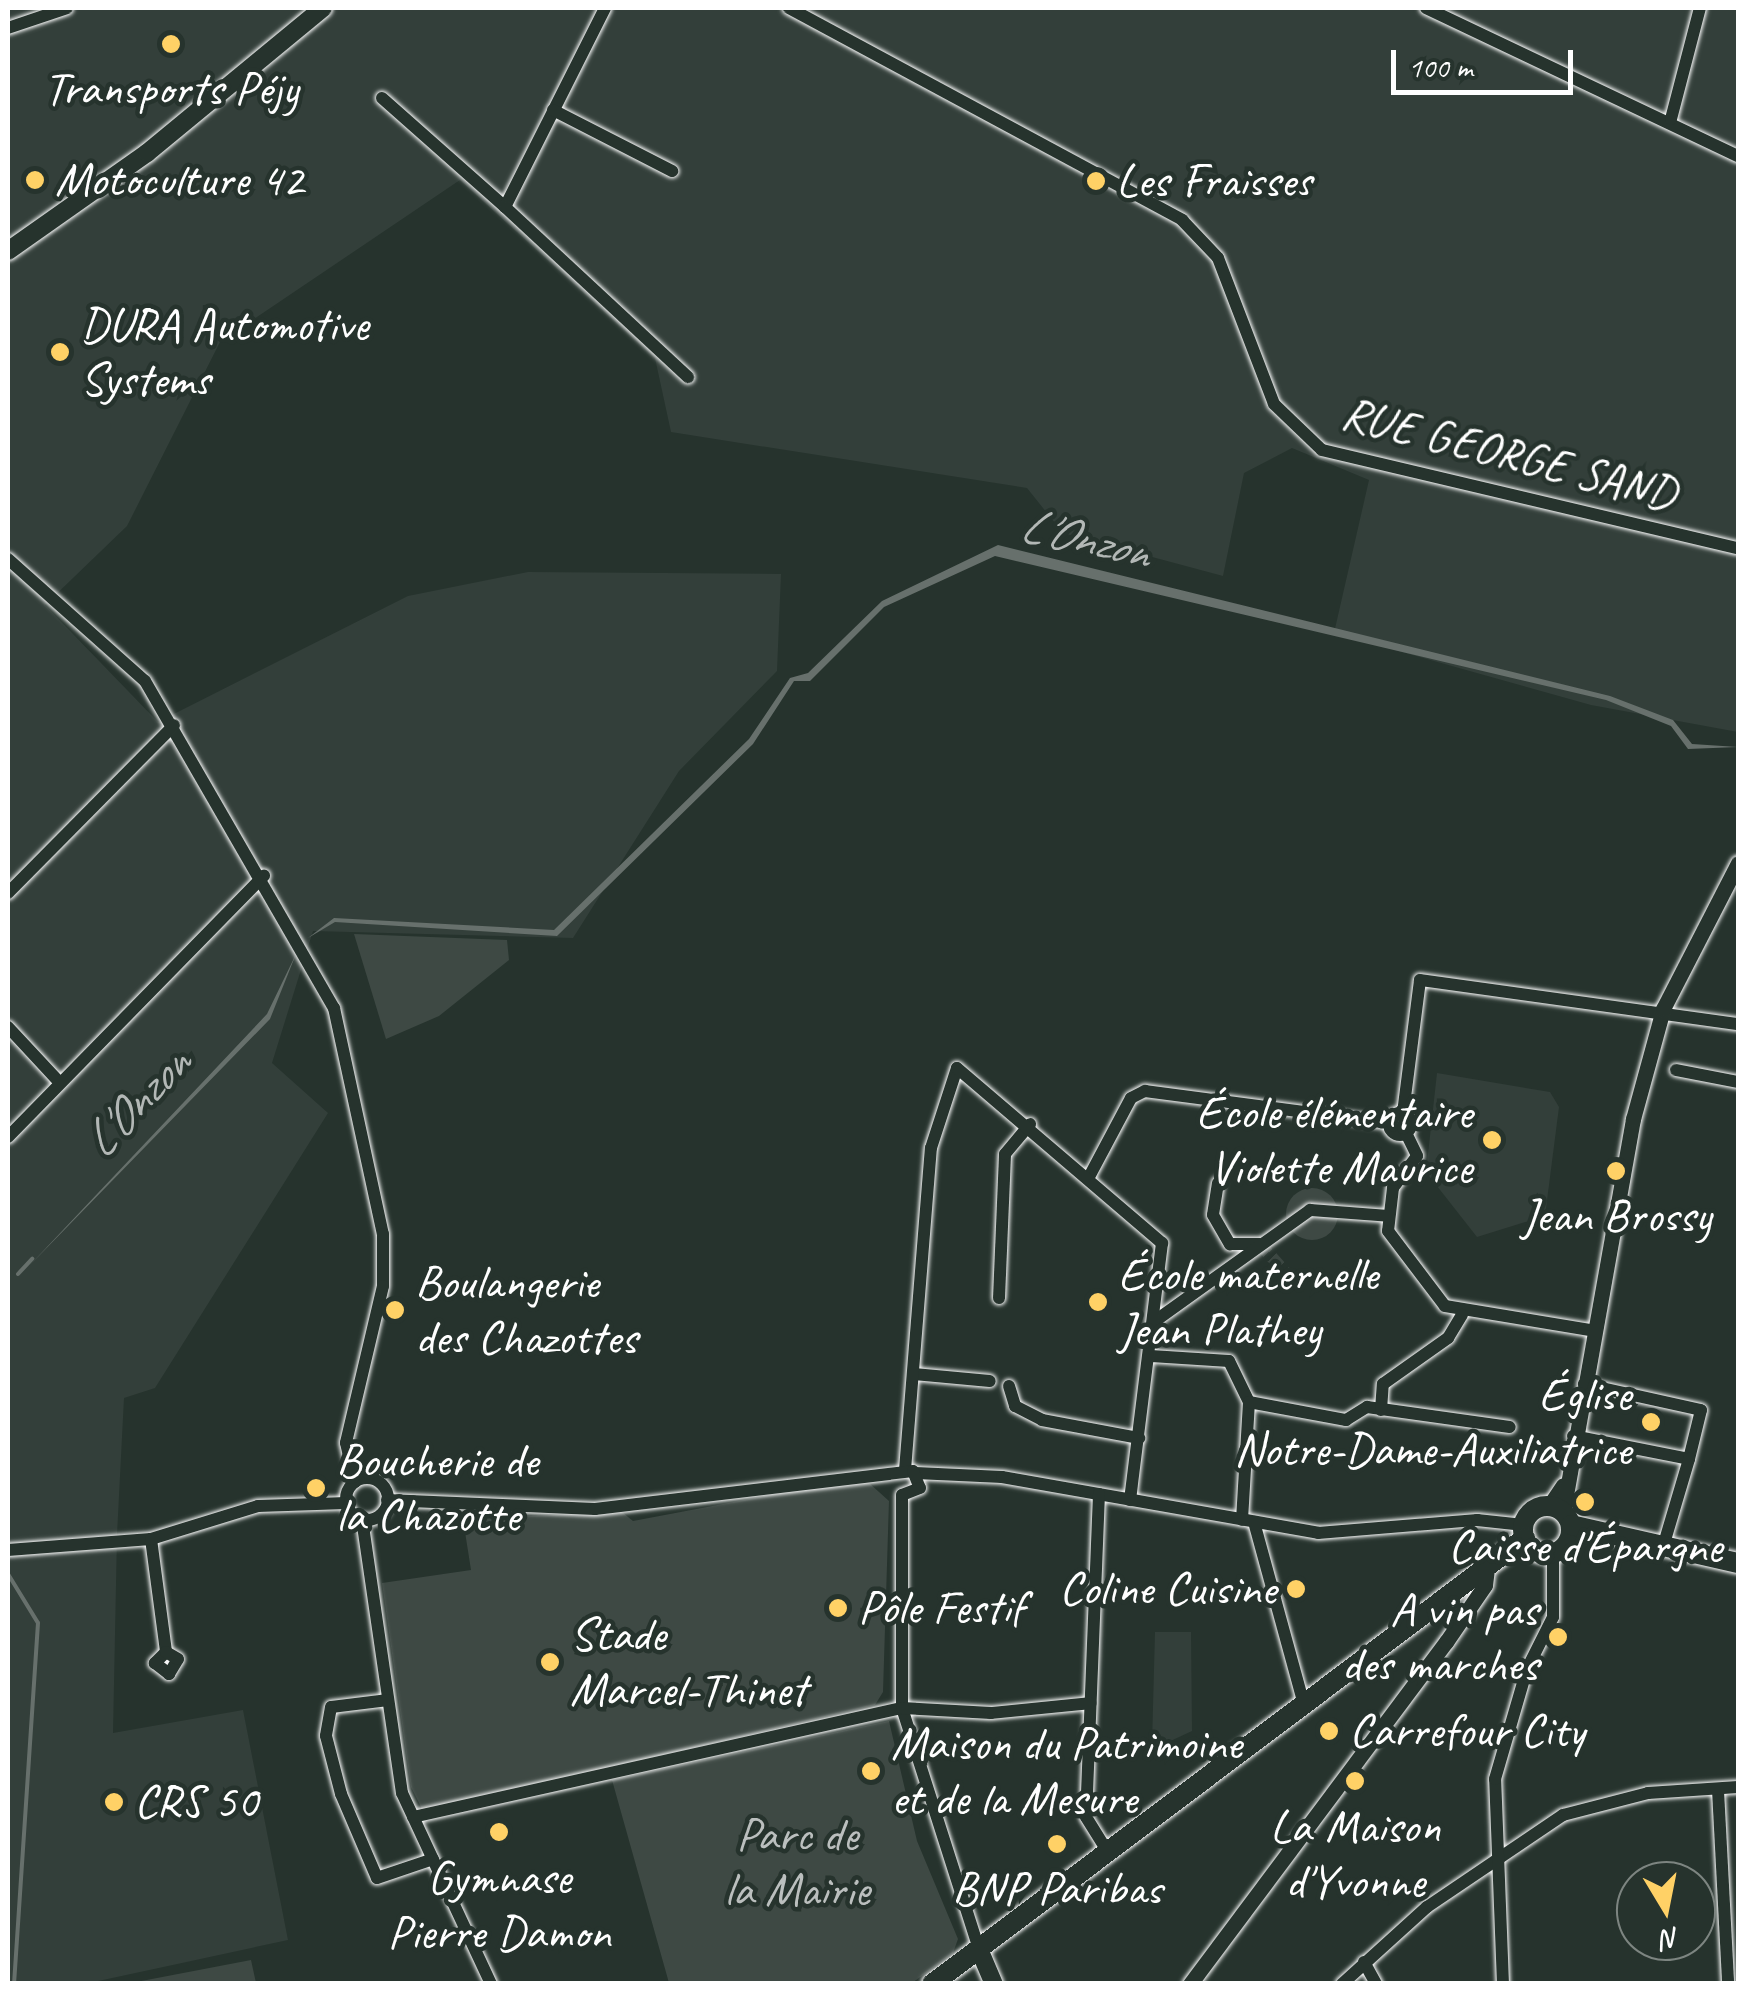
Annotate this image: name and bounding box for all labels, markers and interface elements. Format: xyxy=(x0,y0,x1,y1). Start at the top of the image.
scale bar xyxy=(1396,30,1578,92)
marker: Transports Péjy xyxy=(160,33,182,55)
text: 100 m xyxy=(1408,48,1473,86)
place label: Transports Péjy xyxy=(44,60,298,118)
place label: Motoculture 42 xyxy=(55,151,303,209)
place label: Les Fraisses xyxy=(1116,152,1313,210)
marker: Motoculture 42 xyxy=(24,169,46,191)
marker: Les Fraisses xyxy=(1085,170,1107,192)
place label: DURA Automotive Systems xyxy=(80,295,368,408)
marker: DURA Automotive Systems xyxy=(49,341,71,363)
street label: RUE GEORGE SAND xyxy=(1334,383,1684,523)
water label: L'Onzon xyxy=(1015,494,1155,582)
water label: L'Onzon xyxy=(69,1034,203,1170)
place label: École élémentaire Violette Maurice xyxy=(1196,1083,1472,1196)
marker: École élémentaire Violette Maurice xyxy=(1481,1129,1503,1151)
marker: Jean Brossy xyxy=(1605,1160,1627,1182)
place label: Jean Brossy xyxy=(1521,1187,1711,1245)
place label: École maternelle Jean Plathey xyxy=(1118,1245,1379,1358)
place label: Boulangerie des Chazottes xyxy=(415,1253,639,1366)
marker: École maternelle Jean Plathey xyxy=(1087,1291,1109,1313)
marker: Boulangerie des Chazottes xyxy=(384,1299,406,1321)
place label: Église Notre-Dame-Auxiliatrice xyxy=(1234,1365,1631,1478)
marker: Église Notre-Dame-Auxiliatrice xyxy=(1640,1411,1662,1433)
place label: Boucherie de la Chazotte xyxy=(336,1431,538,1544)
marker: Boucherie de la Chazotte xyxy=(305,1477,327,1499)
marker: Caisse d'Épargne xyxy=(1574,1491,1596,1513)
place label: Caisse d'Épargne xyxy=(1448,1518,1722,1576)
place label: Coline Cuisine xyxy=(1059,1560,1276,1618)
marker: Coline Cuisine xyxy=(1285,1578,1307,1600)
place label: Pôle Festif xyxy=(858,1579,1024,1637)
place label: A vin pas des marches xyxy=(1338,1580,1538,1693)
marker: Pôle Festif xyxy=(827,1597,849,1619)
place label: Stade Marcel-Thinet xyxy=(570,1605,806,1718)
marker: A vin pas des marches xyxy=(1547,1626,1569,1648)
marker: Stade Marcel-Thinet xyxy=(539,1651,561,1673)
place label: Carrefour City xyxy=(1349,1702,1584,1760)
place label: Maison du Patrimoine et de la Mesure xyxy=(891,1714,1243,1827)
marker: Carrefour City xyxy=(1318,1720,1340,1742)
marker: Maison du Patrimoine et de la Mesure xyxy=(860,1760,882,1782)
marker: La Maison d'Yvonne xyxy=(1344,1770,1366,1792)
place label: CRS 50 xyxy=(134,1773,258,1831)
marker: CRS 50 xyxy=(103,1791,125,1813)
place label: La Maison d'Yvonne xyxy=(1269,1797,1441,1910)
park label: Parc de la Mairie xyxy=(723,1805,871,1918)
marker: Gymnase Pierre Damon xyxy=(488,1821,510,1843)
marker: BNP Paribas xyxy=(1046,1833,1068,1855)
place label: Gymnase Pierre Damon xyxy=(387,1848,611,1961)
place label: BNP Paribas xyxy=(952,1860,1162,1918)
north arrow xyxy=(1616,1861,1716,1961)
text: N xyxy=(1659,1920,1683,1958)

